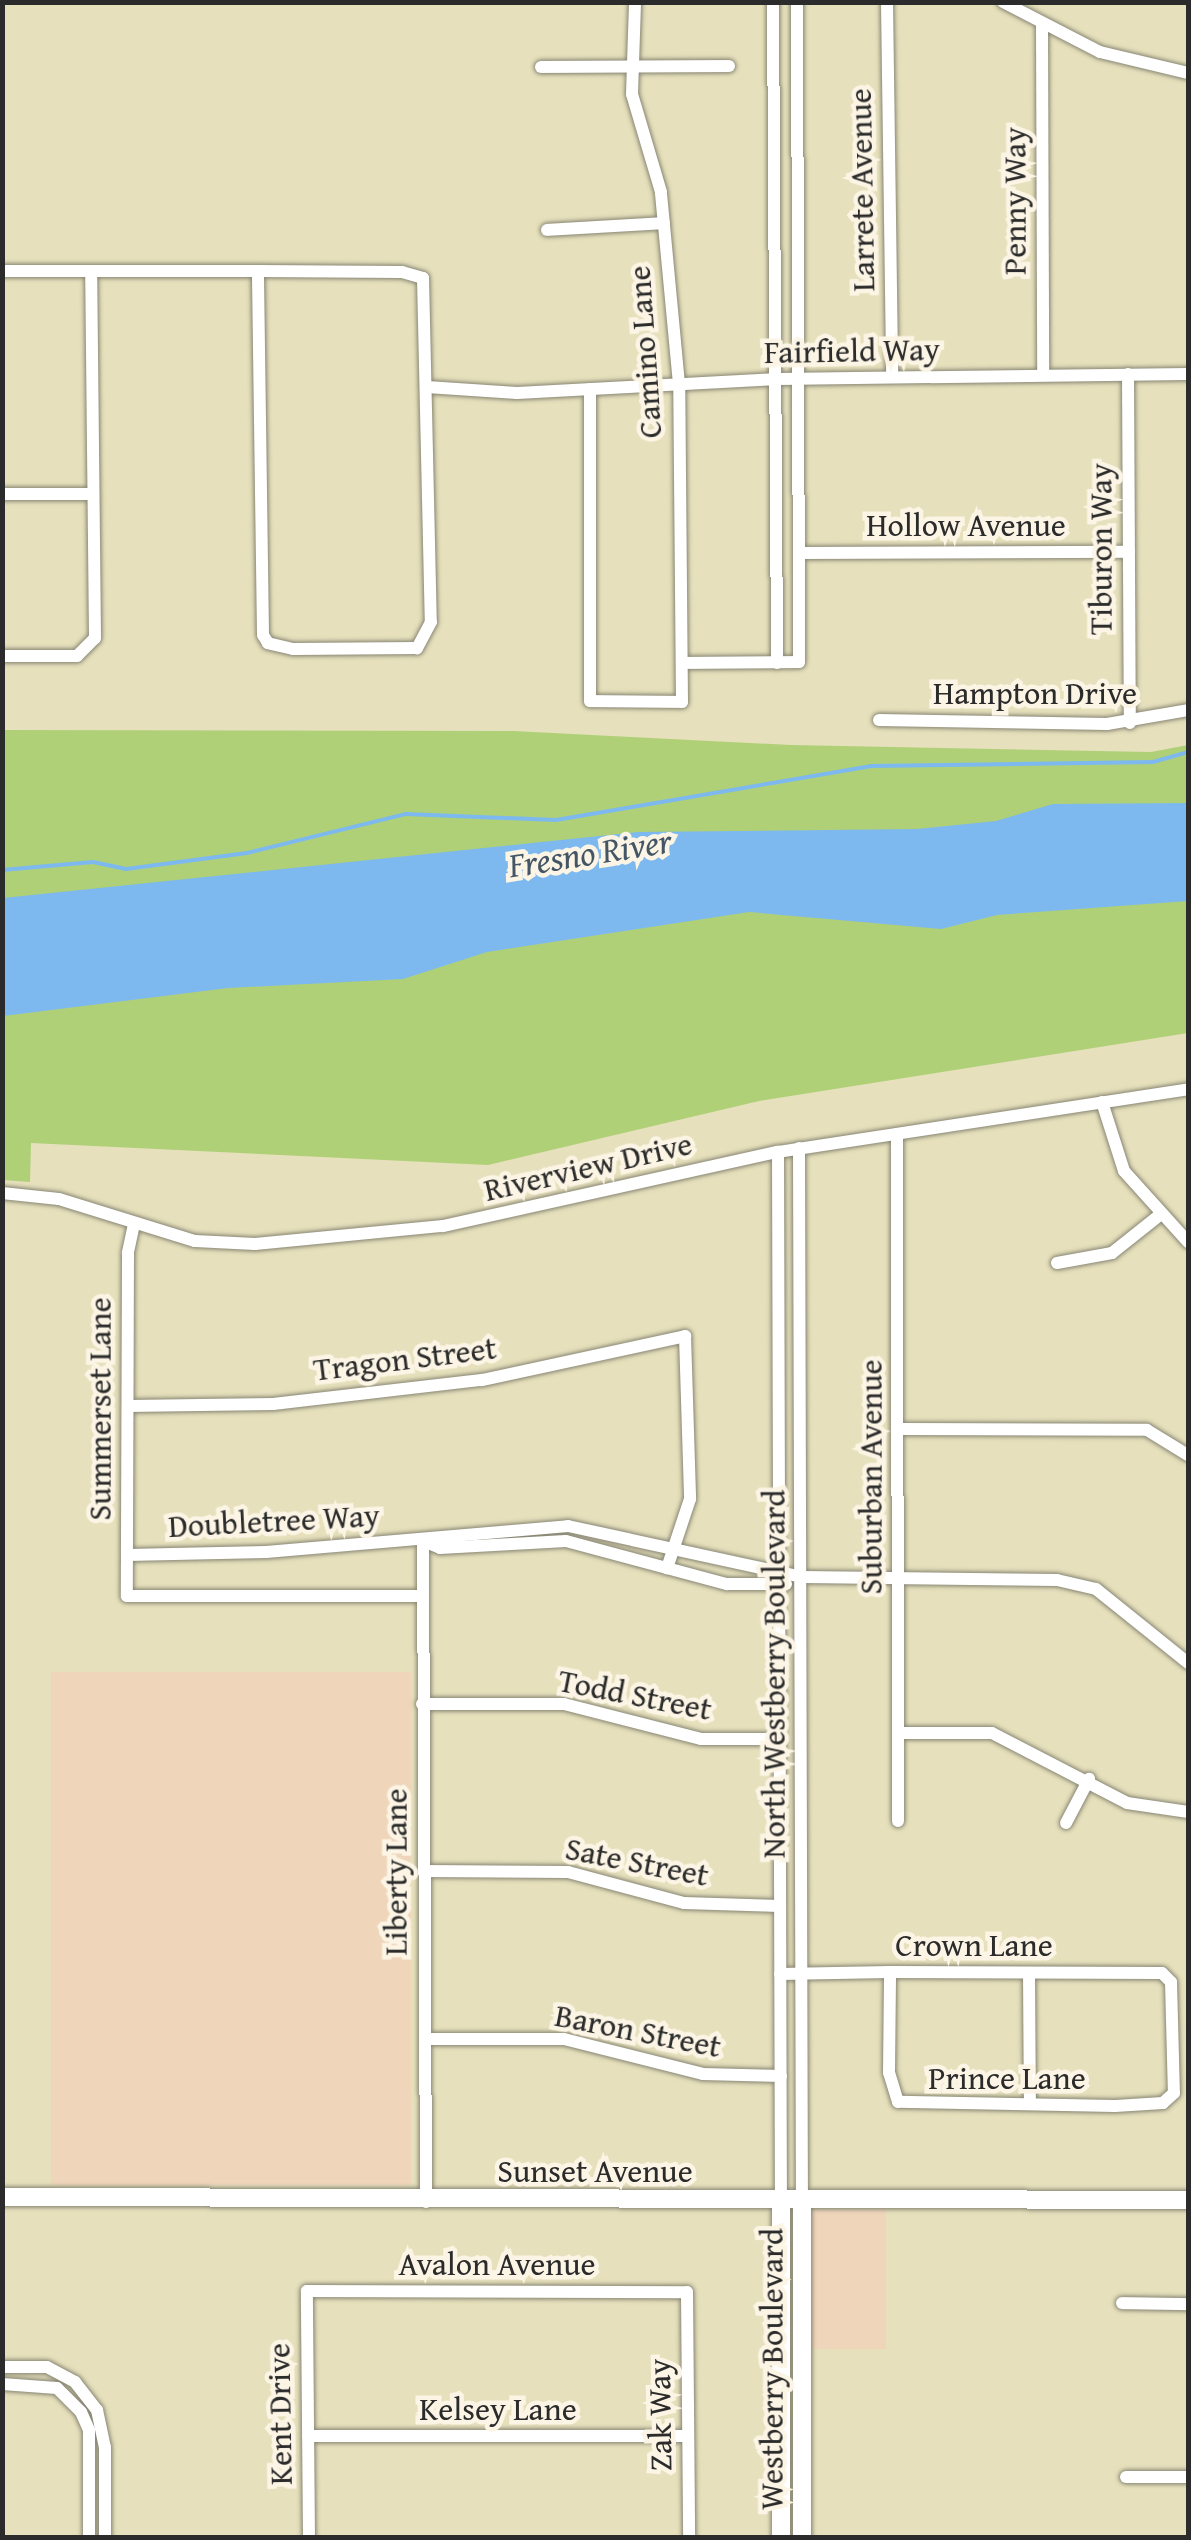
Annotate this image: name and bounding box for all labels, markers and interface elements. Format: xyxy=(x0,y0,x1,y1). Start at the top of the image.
street label: Larrete Avenue xyxy=(841,88,883,292)
street label: Penny Way xyxy=(996,127,1034,275)
street label: Camino Lane xyxy=(620,265,670,439)
street label: Fairfield Way xyxy=(764,330,940,372)
street label: Tiburon Way xyxy=(1082,463,1120,635)
street label: Hollow Avenue xyxy=(866,506,1066,544)
street label: Hampton Drive xyxy=(933,674,1137,712)
water label: Fresno River xyxy=(505,819,675,887)
street label: Riverview Drive xyxy=(480,1124,696,1210)
street label: Summerset Lane xyxy=(81,1297,119,1521)
street label: Tragon Street xyxy=(311,1329,499,1389)
street label: Suburban Avenue xyxy=(852,1359,890,1595)
street label: North Westberry Boulevard xyxy=(755,1490,793,1858)
street label: Doubletree Way xyxy=(167,1496,381,1546)
street label: Todd Street xyxy=(555,1661,715,1729)
street label: Liberty Lane xyxy=(377,1788,415,1956)
street label: Sate Street xyxy=(562,1829,712,1895)
street label: Crown Lane xyxy=(895,1926,1053,1964)
street label: Baron Street xyxy=(552,1996,724,2066)
street label: Prince Lane xyxy=(928,2059,1086,2097)
street label: Sunset Avenue xyxy=(497,2152,693,2190)
street label: Westberry Boulevard xyxy=(753,2228,791,2510)
street label: Avalon Avenue xyxy=(399,2245,595,2283)
street label: Kent Drive xyxy=(260,2343,300,2485)
street label: Zak Way xyxy=(640,2358,680,2472)
street label: Kelsey Lane xyxy=(419,2390,577,2428)

